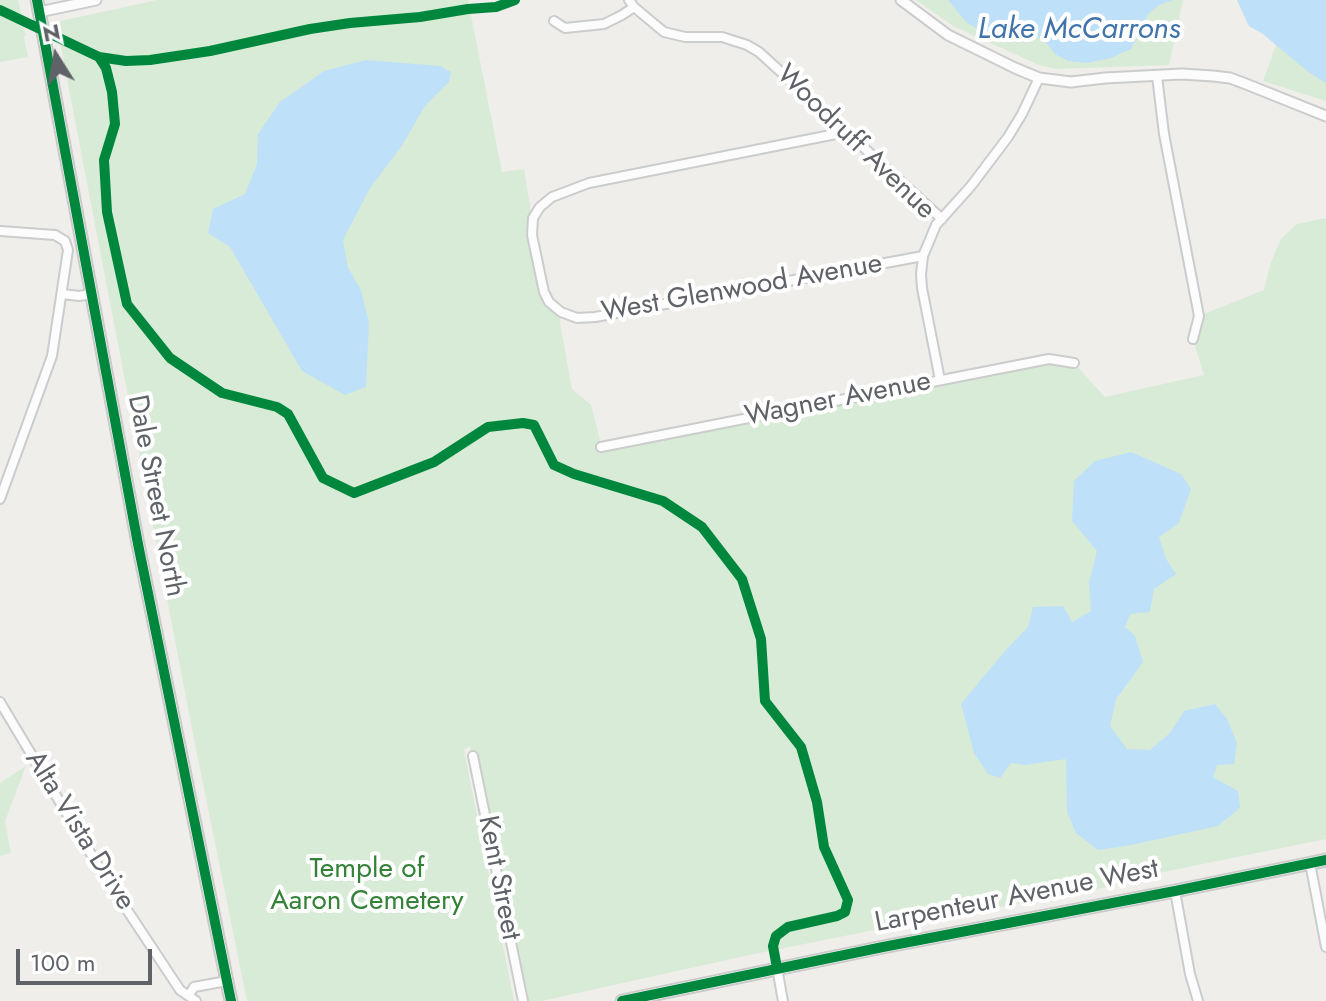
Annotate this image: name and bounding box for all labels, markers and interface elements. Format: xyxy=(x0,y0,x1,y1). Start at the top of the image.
water label: Lake McCarrons xyxy=(978,13,1180,49)
text: N xyxy=(40,15,63,50)
north arrow xyxy=(16,16,96,96)
street label: Woodruff Avenue xyxy=(769,59,941,227)
street label: West Glenwood Avenue xyxy=(599,248,885,330)
street label: Wagner Avenue xyxy=(742,366,934,434)
street label: Dale Street North xyxy=(119,392,191,600)
street label: Alta Vista Drive xyxy=(17,745,141,917)
street label: Kent Street xyxy=(469,813,527,943)
park label: Temple of Aaron Cemetery xyxy=(270,853,464,919)
street label: Larpenteur Avenue West xyxy=(872,853,1162,941)
scale bar xyxy=(20,933,156,983)
text: 100 m xyxy=(30,945,96,980)

